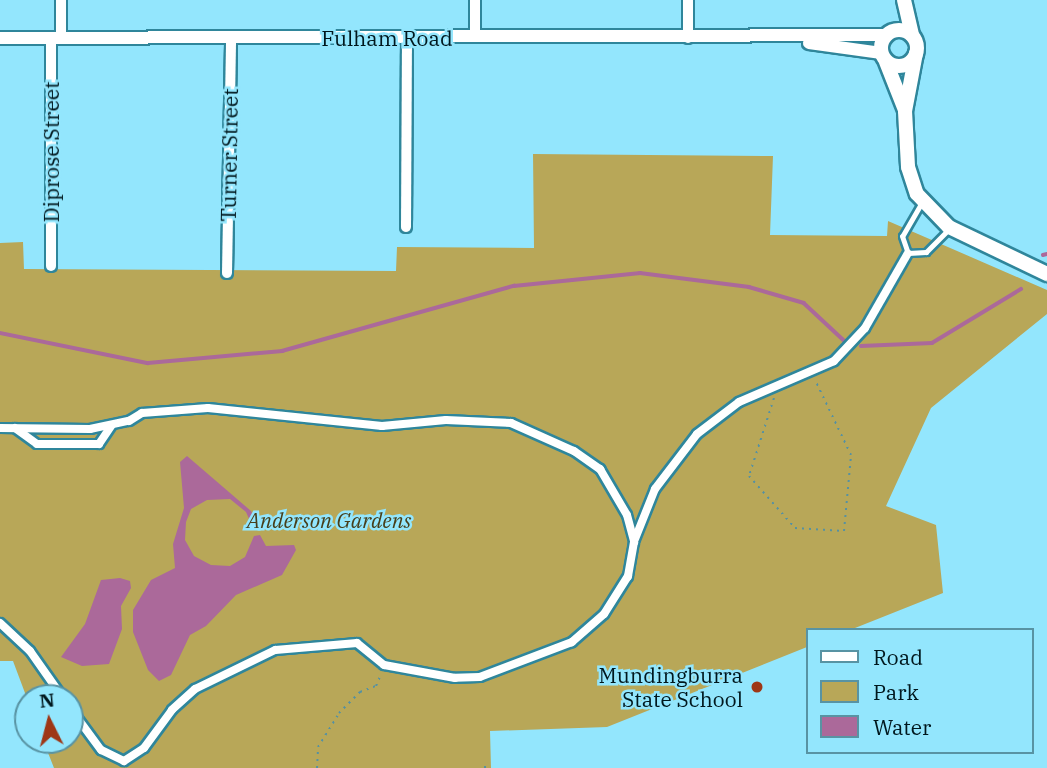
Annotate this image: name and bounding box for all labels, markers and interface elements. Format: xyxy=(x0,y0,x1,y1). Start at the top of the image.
street label: Fulham Road xyxy=(321,25,453,51)
street label: Diprose Street xyxy=(38,82,64,222)
street label: Turner Street xyxy=(215,88,243,222)
park label: Anderson Gardens xyxy=(247,507,411,533)
legend xyxy=(806,628,1033,754)
text: Road xyxy=(873,643,923,671)
place label: Mundingburra State School xyxy=(598,662,743,712)
text: Park xyxy=(873,678,919,706)
marker: Mundingburra State School xyxy=(749,679,765,695)
north arrow xyxy=(14,684,84,754)
text: N xyxy=(38,687,56,713)
text: Water xyxy=(873,713,931,741)

